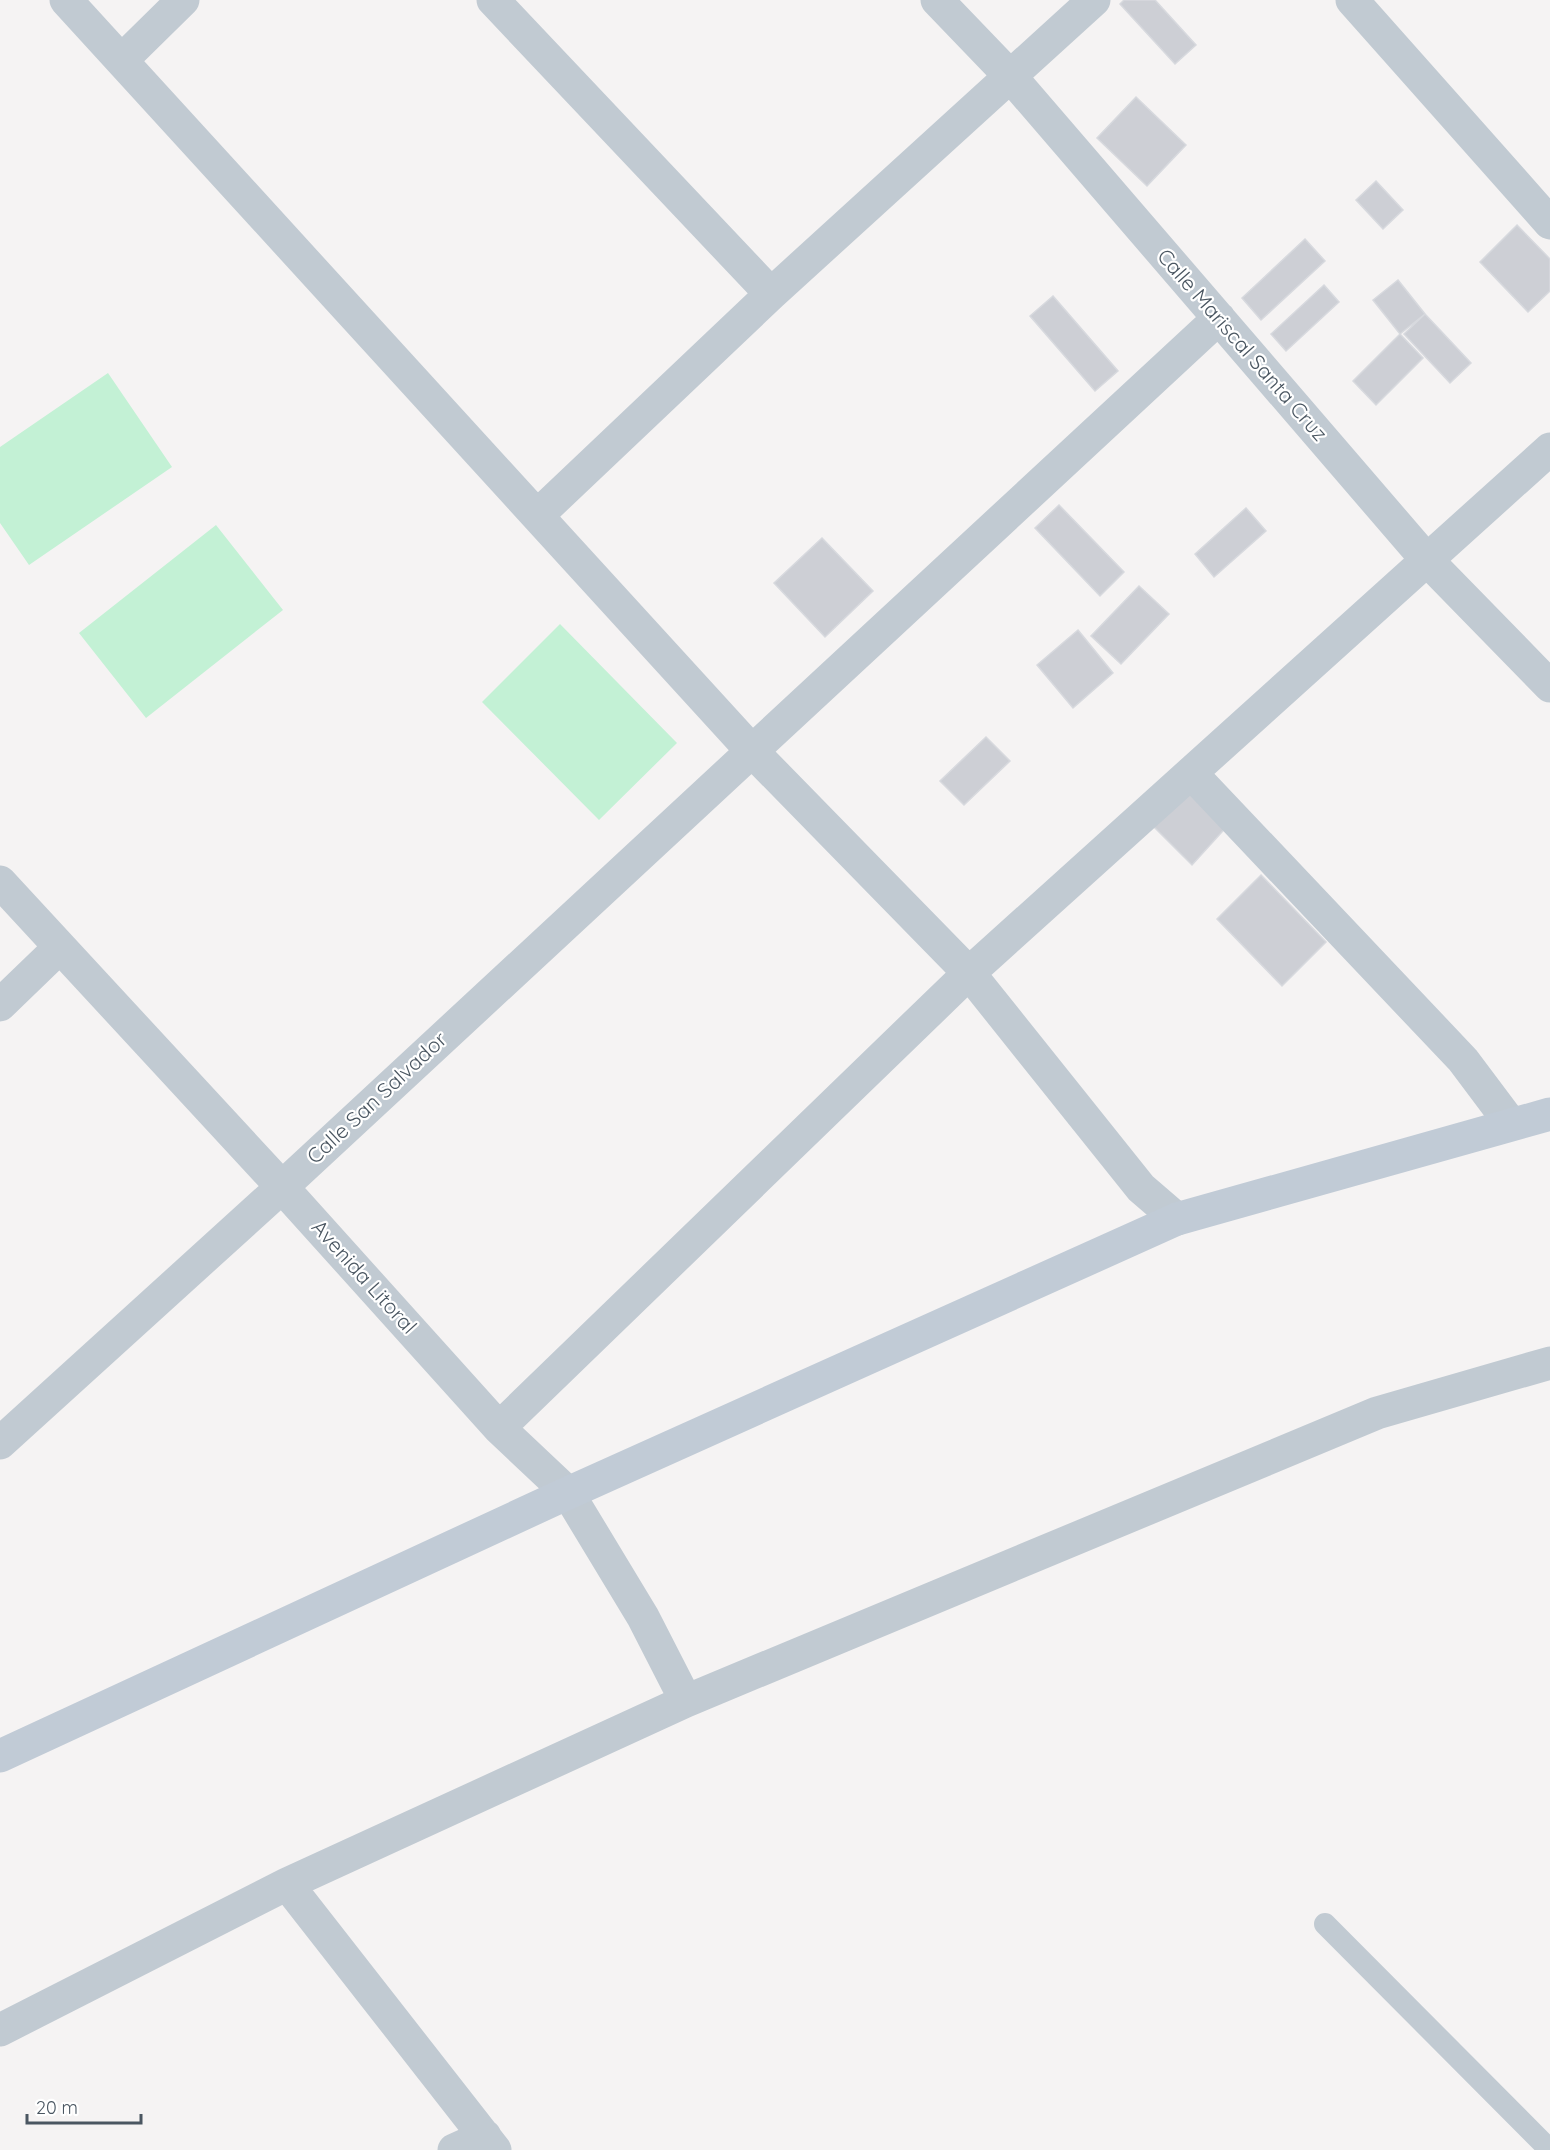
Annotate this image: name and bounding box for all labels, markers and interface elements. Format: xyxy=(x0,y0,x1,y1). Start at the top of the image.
street label: Calle Mariscal Santa Cruz xyxy=(1152,243,1333,446)
street label: Calle San Salvador xyxy=(301,1026,452,1169)
street label: Avenida Litoral xyxy=(307,1214,423,1339)
scale bar xyxy=(27,2087,141,2125)
text: 20 m xyxy=(36,2096,78,2119)

